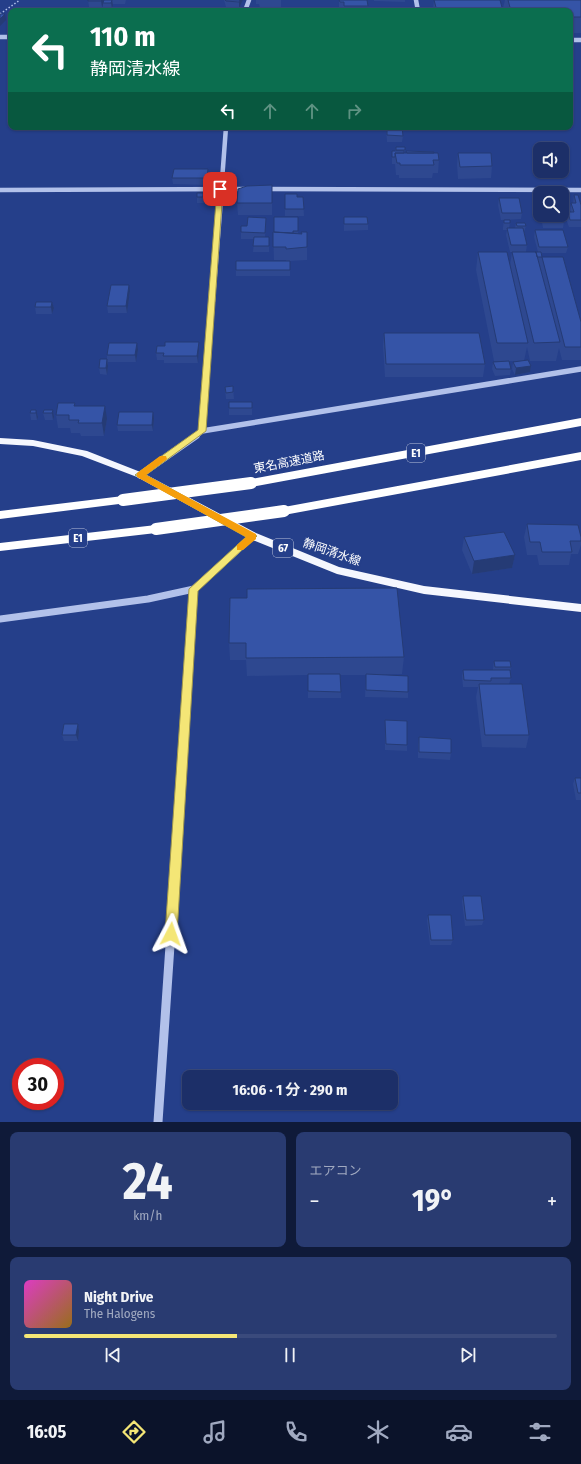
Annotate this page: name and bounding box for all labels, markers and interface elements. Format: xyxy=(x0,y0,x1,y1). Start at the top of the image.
text: 110 m xyxy=(90,20,156,53)
icon: left xyxy=(24,24,76,76)
text: 静岡清水線 xyxy=(90,58,180,80)
icon: left xyxy=(217,100,239,122)
icon: ahead xyxy=(259,100,281,122)
icon: ahead xyxy=(301,100,323,122)
icon: right xyxy=(343,100,365,122)
map controls xyxy=(533,142,569,222)
button: sound xyxy=(533,142,569,178)
pin xyxy=(203,172,237,206)
icon: arrive xyxy=(209,178,231,200)
button: search xyxy=(533,186,569,222)
road number: E1 xyxy=(407,444,425,462)
street label: 東名高速道路 xyxy=(252,448,326,476)
road number: E1 xyxy=(69,529,87,547)
street label: 静岡清水線 xyxy=(301,536,363,568)
road number: 67 xyxy=(273,539,293,557)
position arrow xyxy=(150,913,192,955)
speed limit sign: 30 xyxy=(12,1058,64,1110)
text: 16:06 · 1 分 · 290 m xyxy=(233,1081,347,1099)
text: 24 xyxy=(123,1150,173,1213)
text: エアコン xyxy=(310,1163,362,1178)
text: 19° xyxy=(412,1183,454,1219)
text: − xyxy=(310,1188,319,1215)
text: + xyxy=(547,1188,557,1215)
text: km/h xyxy=(133,1208,162,1223)
text: Night Drive xyxy=(84,1288,153,1306)
text: The Halogens xyxy=(84,1306,155,1321)
icon: previous xyxy=(102,1344,124,1366)
icon: pause xyxy=(279,1344,301,1366)
icon: next xyxy=(457,1344,479,1366)
icon: directions xyxy=(120,1418,148,1446)
icon: music xyxy=(201,1418,229,1446)
icon: phone xyxy=(282,1418,310,1446)
icon: climate xyxy=(364,1418,392,1446)
icon: car xyxy=(445,1418,473,1446)
icon: filters xyxy=(526,1418,554,1446)
text: 16:05 xyxy=(27,1421,66,1443)

